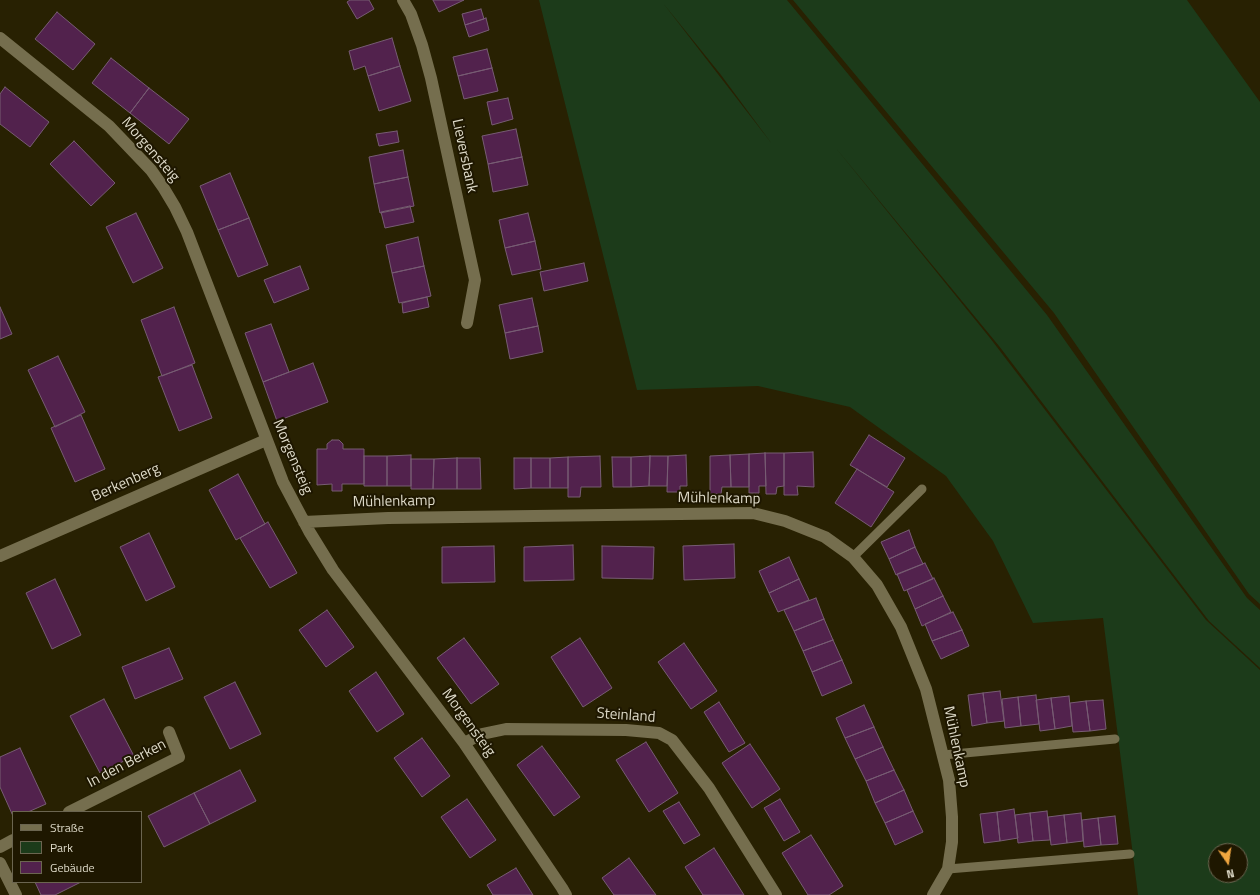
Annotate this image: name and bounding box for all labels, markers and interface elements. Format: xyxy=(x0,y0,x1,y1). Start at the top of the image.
street label: Morgensteig xyxy=(117,114,183,186)
street label: Lieversbank xyxy=(447,117,481,195)
street label: Morgensteig xyxy=(268,417,316,497)
street label: Berkenberg xyxy=(89,460,163,506)
street label: Mühlenkamp xyxy=(677,489,761,509)
street label: Mühlenkamp xyxy=(352,492,436,512)
street label: Morgensteig xyxy=(437,685,499,761)
street label: Steinland xyxy=(596,705,656,727)
street label: Mühlenkamp xyxy=(939,705,973,789)
street label: In den Berken xyxy=(85,736,169,792)
legend xyxy=(12,811,142,883)
text: Straße xyxy=(50,818,84,837)
text: Park xyxy=(50,838,73,857)
north arrow xyxy=(1208,843,1248,883)
text: Gebäude xyxy=(50,858,95,877)
text: N xyxy=(1225,865,1236,882)

